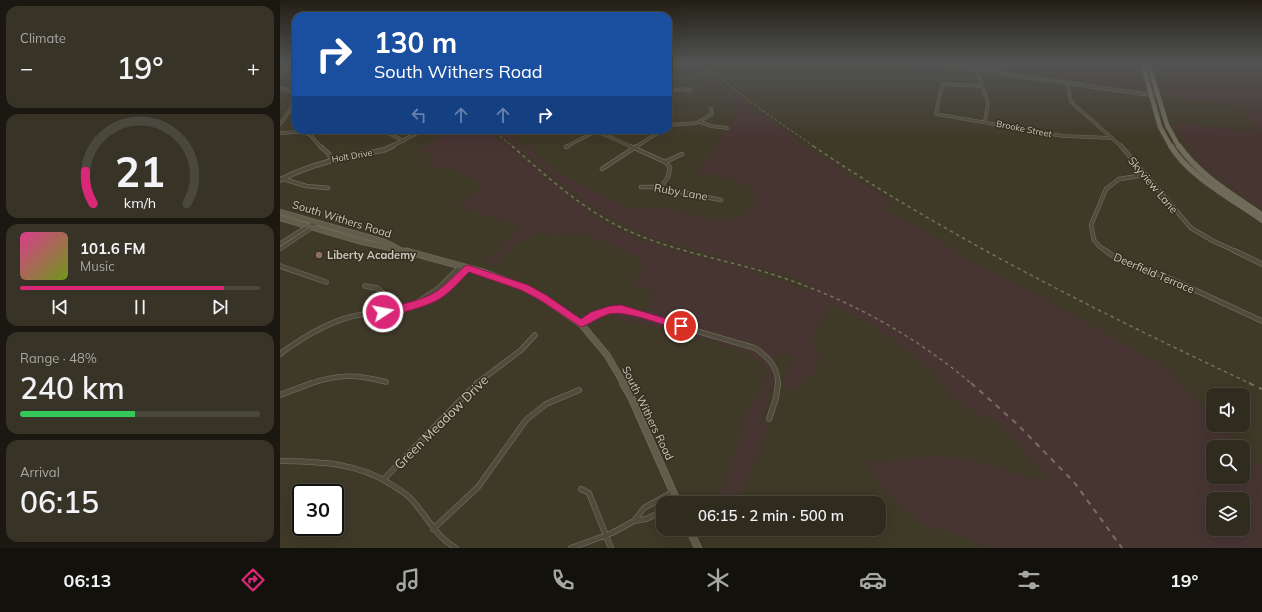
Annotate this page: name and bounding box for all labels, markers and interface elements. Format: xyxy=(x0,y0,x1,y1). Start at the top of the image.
text: 130 m xyxy=(374,25,457,60)
icon: right xyxy=(308,28,360,80)
text: Climate xyxy=(20,30,66,46)
text: 19° xyxy=(116,49,164,87)
text: − xyxy=(20,54,33,82)
text: + xyxy=(247,54,260,82)
text: South Withers Road xyxy=(374,60,543,83)
icon: left xyxy=(408,104,430,126)
icon: ahead xyxy=(450,104,472,126)
icon: ahead xyxy=(492,104,514,126)
icon: right xyxy=(534,104,556,126)
street label: Brooke Street xyxy=(995,118,1053,139)
text: 21 xyxy=(115,145,165,197)
street label: Holt Drive xyxy=(331,146,373,165)
street label: Skyview Lane xyxy=(1125,154,1181,216)
street label: Ruby Lane xyxy=(653,180,709,204)
text: km/h xyxy=(124,194,156,212)
street label: South Withers Road xyxy=(291,197,393,241)
text: 101.6 FM xyxy=(80,239,145,258)
place label: Liberty Academy xyxy=(327,248,416,262)
marker: Liberty Academy xyxy=(314,250,324,260)
street label: Deerfield Terrace xyxy=(1111,250,1197,296)
text: Music xyxy=(80,258,115,274)
position arrow xyxy=(362,291,404,333)
icon: previous xyxy=(49,296,71,318)
icon: pause xyxy=(129,296,151,318)
icon: next xyxy=(209,296,231,318)
pin xyxy=(664,309,698,343)
icon: arrive xyxy=(670,315,692,337)
text: Range · 48% xyxy=(20,350,97,366)
street label: South Withers Road xyxy=(619,364,677,462)
text: 240 km xyxy=(20,369,125,407)
street label: Green Meadow Drive xyxy=(391,372,491,472)
map controls xyxy=(1206,388,1250,536)
button: sound xyxy=(1206,388,1250,432)
button: search xyxy=(1206,440,1250,484)
text: Arrival xyxy=(20,464,60,480)
text: 06:15 xyxy=(20,483,99,521)
speed limit sign: 30 xyxy=(292,484,344,536)
button: layers xyxy=(1206,492,1250,536)
text: 06:15 · 2 min · 500 m xyxy=(698,506,844,525)
icon: directions xyxy=(239,566,267,594)
icon: music xyxy=(394,566,422,594)
icon: phone xyxy=(549,566,577,594)
icon: climate xyxy=(704,566,732,594)
icon: car xyxy=(859,566,887,594)
icon: filters xyxy=(1015,566,1043,594)
text: 06:13 xyxy=(64,569,111,592)
text: 19° xyxy=(1170,569,1198,592)

